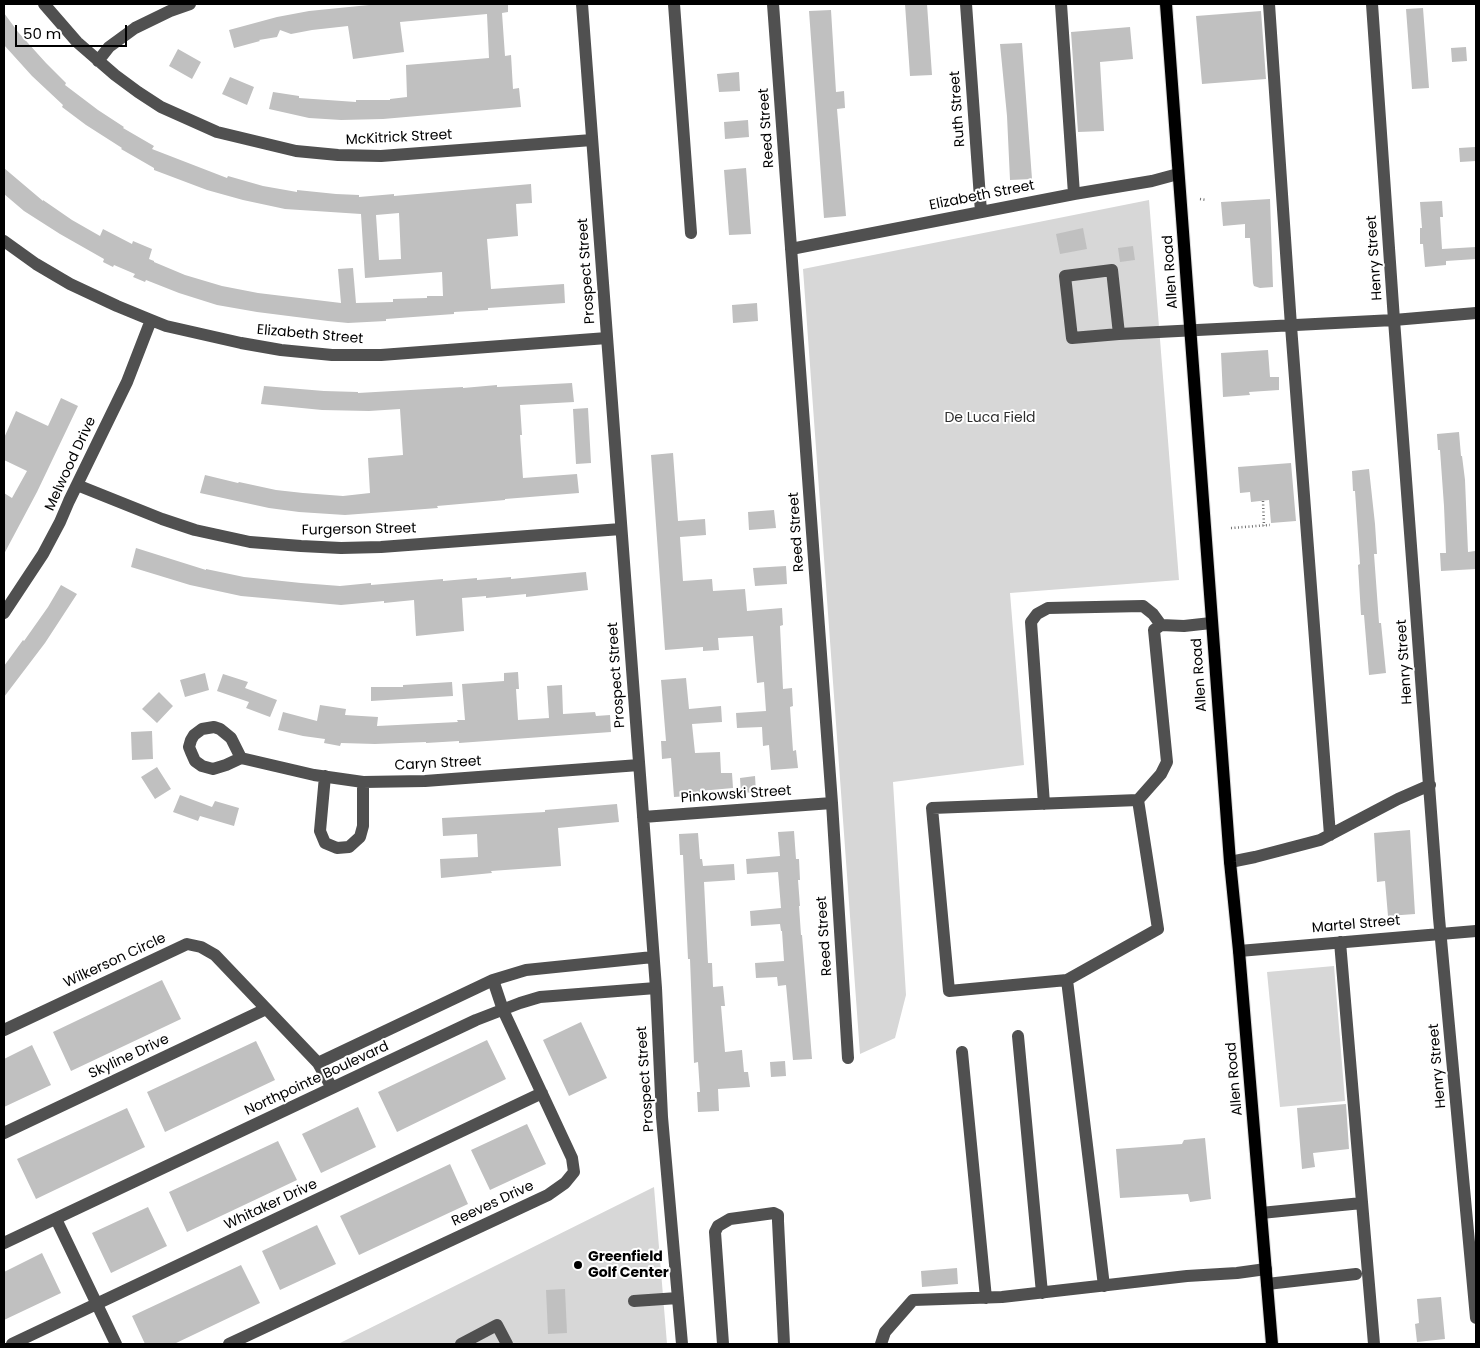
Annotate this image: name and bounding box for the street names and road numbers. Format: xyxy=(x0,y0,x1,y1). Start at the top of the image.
street label: Ruth Street xyxy=(947,70,969,148)
street label: Reed Street xyxy=(756,87,778,169)
street label: McKitrick Street xyxy=(345,127,453,149)
street label: Elizabeth Street xyxy=(928,178,1036,214)
street label: Henry Street xyxy=(1364,215,1386,301)
street label: Prospect Street xyxy=(575,218,599,324)
street label: Allen Road xyxy=(1160,234,1182,310)
street label: Elizabeth Street xyxy=(256,322,364,348)
street label: Melwood Drive xyxy=(42,414,100,514)
street label: Reed Street xyxy=(786,491,808,573)
street label: Furgerson Street xyxy=(302,521,416,539)
street label: Henry Street xyxy=(1394,619,1416,705)
street label: Prospect Street xyxy=(605,622,629,728)
street label: Allen Road xyxy=(1189,637,1211,713)
street label: Caryn Street xyxy=(394,753,482,775)
street label: Pinkowski Street xyxy=(680,783,792,807)
street label: Reed Street xyxy=(814,895,836,977)
street label: Martel Street xyxy=(1311,913,1401,937)
street label: Wilkerson Circle xyxy=(61,930,169,992)
street label: Henry Street xyxy=(1426,1023,1450,1109)
street label: Prospect Street xyxy=(634,1026,658,1132)
street label: Skyline Drive xyxy=(86,1031,172,1083)
street label: Northpointe Boulevard xyxy=(242,1038,392,1120)
street label: Allen Road xyxy=(1223,1041,1247,1117)
street label: Whitaker Drive xyxy=(222,1176,320,1234)
street label: Reeves Drive xyxy=(449,1178,537,1230)

